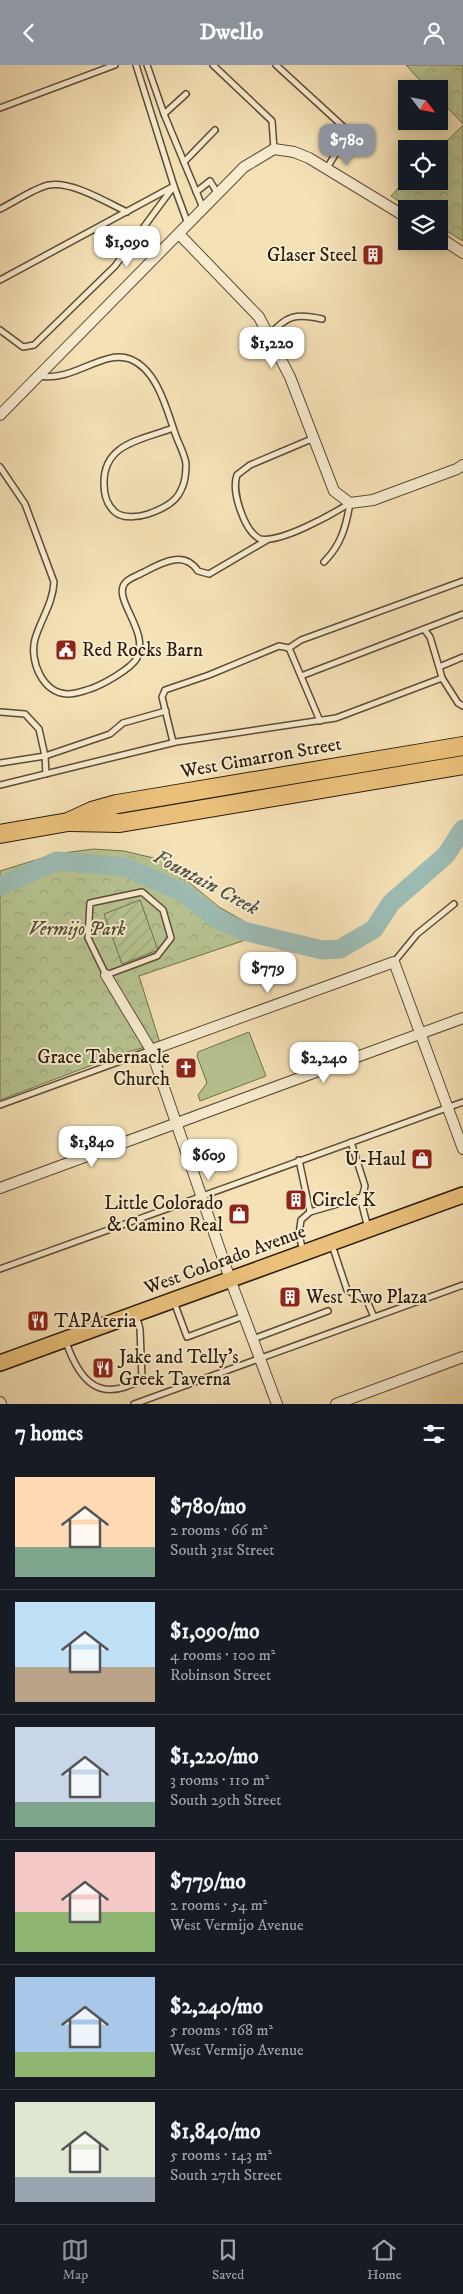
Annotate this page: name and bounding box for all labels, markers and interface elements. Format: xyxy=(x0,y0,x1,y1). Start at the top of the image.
icon: back xyxy=(15,19,43,47)
text: Dwello xyxy=(200,19,263,46)
icon: person xyxy=(420,19,448,47)
north arrow xyxy=(398,80,448,130)
map controls xyxy=(398,80,448,250)
pin: $780 xyxy=(317,123,377,166)
text: $780 xyxy=(330,130,364,150)
button: locate xyxy=(398,140,448,190)
button: layers xyxy=(398,200,448,250)
pin: $1,090 xyxy=(86,225,168,268)
text: $1,090 xyxy=(105,232,149,252)
building icon: Glaser Steel xyxy=(361,243,385,267)
place label: Glaser Steel xyxy=(267,244,357,267)
pin: $1,220 xyxy=(231,327,313,369)
text: $1,220 xyxy=(250,333,294,353)
public building icon: Red Rocks Barn xyxy=(54,638,78,662)
place label: Red Rocks Barn xyxy=(82,639,203,662)
street label: West Cimarron Street xyxy=(178,733,343,784)
water label: Fountain Creek xyxy=(149,845,264,922)
park label: Vermijo Park xyxy=(29,918,125,941)
pin: $779 xyxy=(238,951,298,994)
text: $779 xyxy=(251,958,285,978)
pin: $2,240 xyxy=(283,1041,365,1084)
place label: Grace Tabernacle Church xyxy=(37,1046,170,1091)
text: $2,240 xyxy=(301,1048,347,1068)
church icon: Grace Tabernacle Church xyxy=(174,1056,198,1080)
pin: $1,840 xyxy=(51,1125,133,1168)
text: $1,840 xyxy=(70,1132,114,1152)
pin: $609 xyxy=(179,1139,239,1181)
text: $609 xyxy=(192,1145,226,1165)
shop icon: U-Haul xyxy=(410,1147,434,1171)
place label: U-Haul xyxy=(345,1148,406,1171)
building icon: Circle K xyxy=(284,1188,308,1212)
place label: Circle K xyxy=(312,1189,376,1212)
place label: Little Colorado & Camino Real xyxy=(104,1192,223,1237)
shop icon: Little Colorado & Camino Real xyxy=(227,1202,251,1226)
street label: West Colorado Avenue xyxy=(140,1220,309,1300)
building icon: West Two Plaza xyxy=(278,1285,302,1309)
place label: West Two Plaza xyxy=(305,1286,427,1309)
restaurant icon: TAPAteria xyxy=(26,1309,50,1333)
place label: TAPAteria xyxy=(54,1310,137,1333)
place label: Jake and Telly’s Greek Taverna xyxy=(117,1346,239,1391)
restaurant icon: Jake and Telly’s Greek Taverna xyxy=(91,1356,115,1380)
icon: filters xyxy=(420,1420,448,1448)
text: 7 homes xyxy=(15,1421,83,1447)
text: $780/mo xyxy=(170,1494,246,1520)
icon: home xyxy=(55,1497,115,1557)
text: 2 rooms · 66 m² xyxy=(170,1520,268,1540)
text: South 31st Street xyxy=(170,1540,274,1560)
text: $1,090/mo xyxy=(170,1619,260,1645)
icon: home xyxy=(55,1622,115,1682)
text: 4 rooms · 100 m² xyxy=(170,1645,275,1665)
text: Robinson Street xyxy=(170,1665,271,1685)
text: $1,220/mo xyxy=(170,1744,258,1770)
icon: home xyxy=(55,1747,115,1807)
text: 3 rooms · 110 m² xyxy=(170,1770,269,1790)
text: South 29th Street xyxy=(170,1790,281,1810)
text: $779/mo xyxy=(170,1869,246,1895)
icon: home xyxy=(55,1872,115,1932)
text: 2 rooms · 54 m² xyxy=(170,1895,267,1915)
text: West Vermijo Avenue xyxy=(170,1915,304,1935)
text: $2,240/mo xyxy=(170,1994,263,2020)
icon: home xyxy=(55,1997,115,2057)
text: 5 rooms · 168 m² xyxy=(170,2020,273,2040)
text: West Vermijo Avenue xyxy=(170,2040,304,2060)
text: $1,840/mo xyxy=(170,2119,260,2145)
icon: home xyxy=(55,2122,115,2182)
text: 5 rooms · 143 m² xyxy=(170,2145,272,2165)
text: South 27th Street xyxy=(170,2165,282,2185)
tab: Map xyxy=(61,2236,89,2284)
tab: Saved xyxy=(212,2236,244,2284)
tab: Home xyxy=(367,2236,402,2284)

